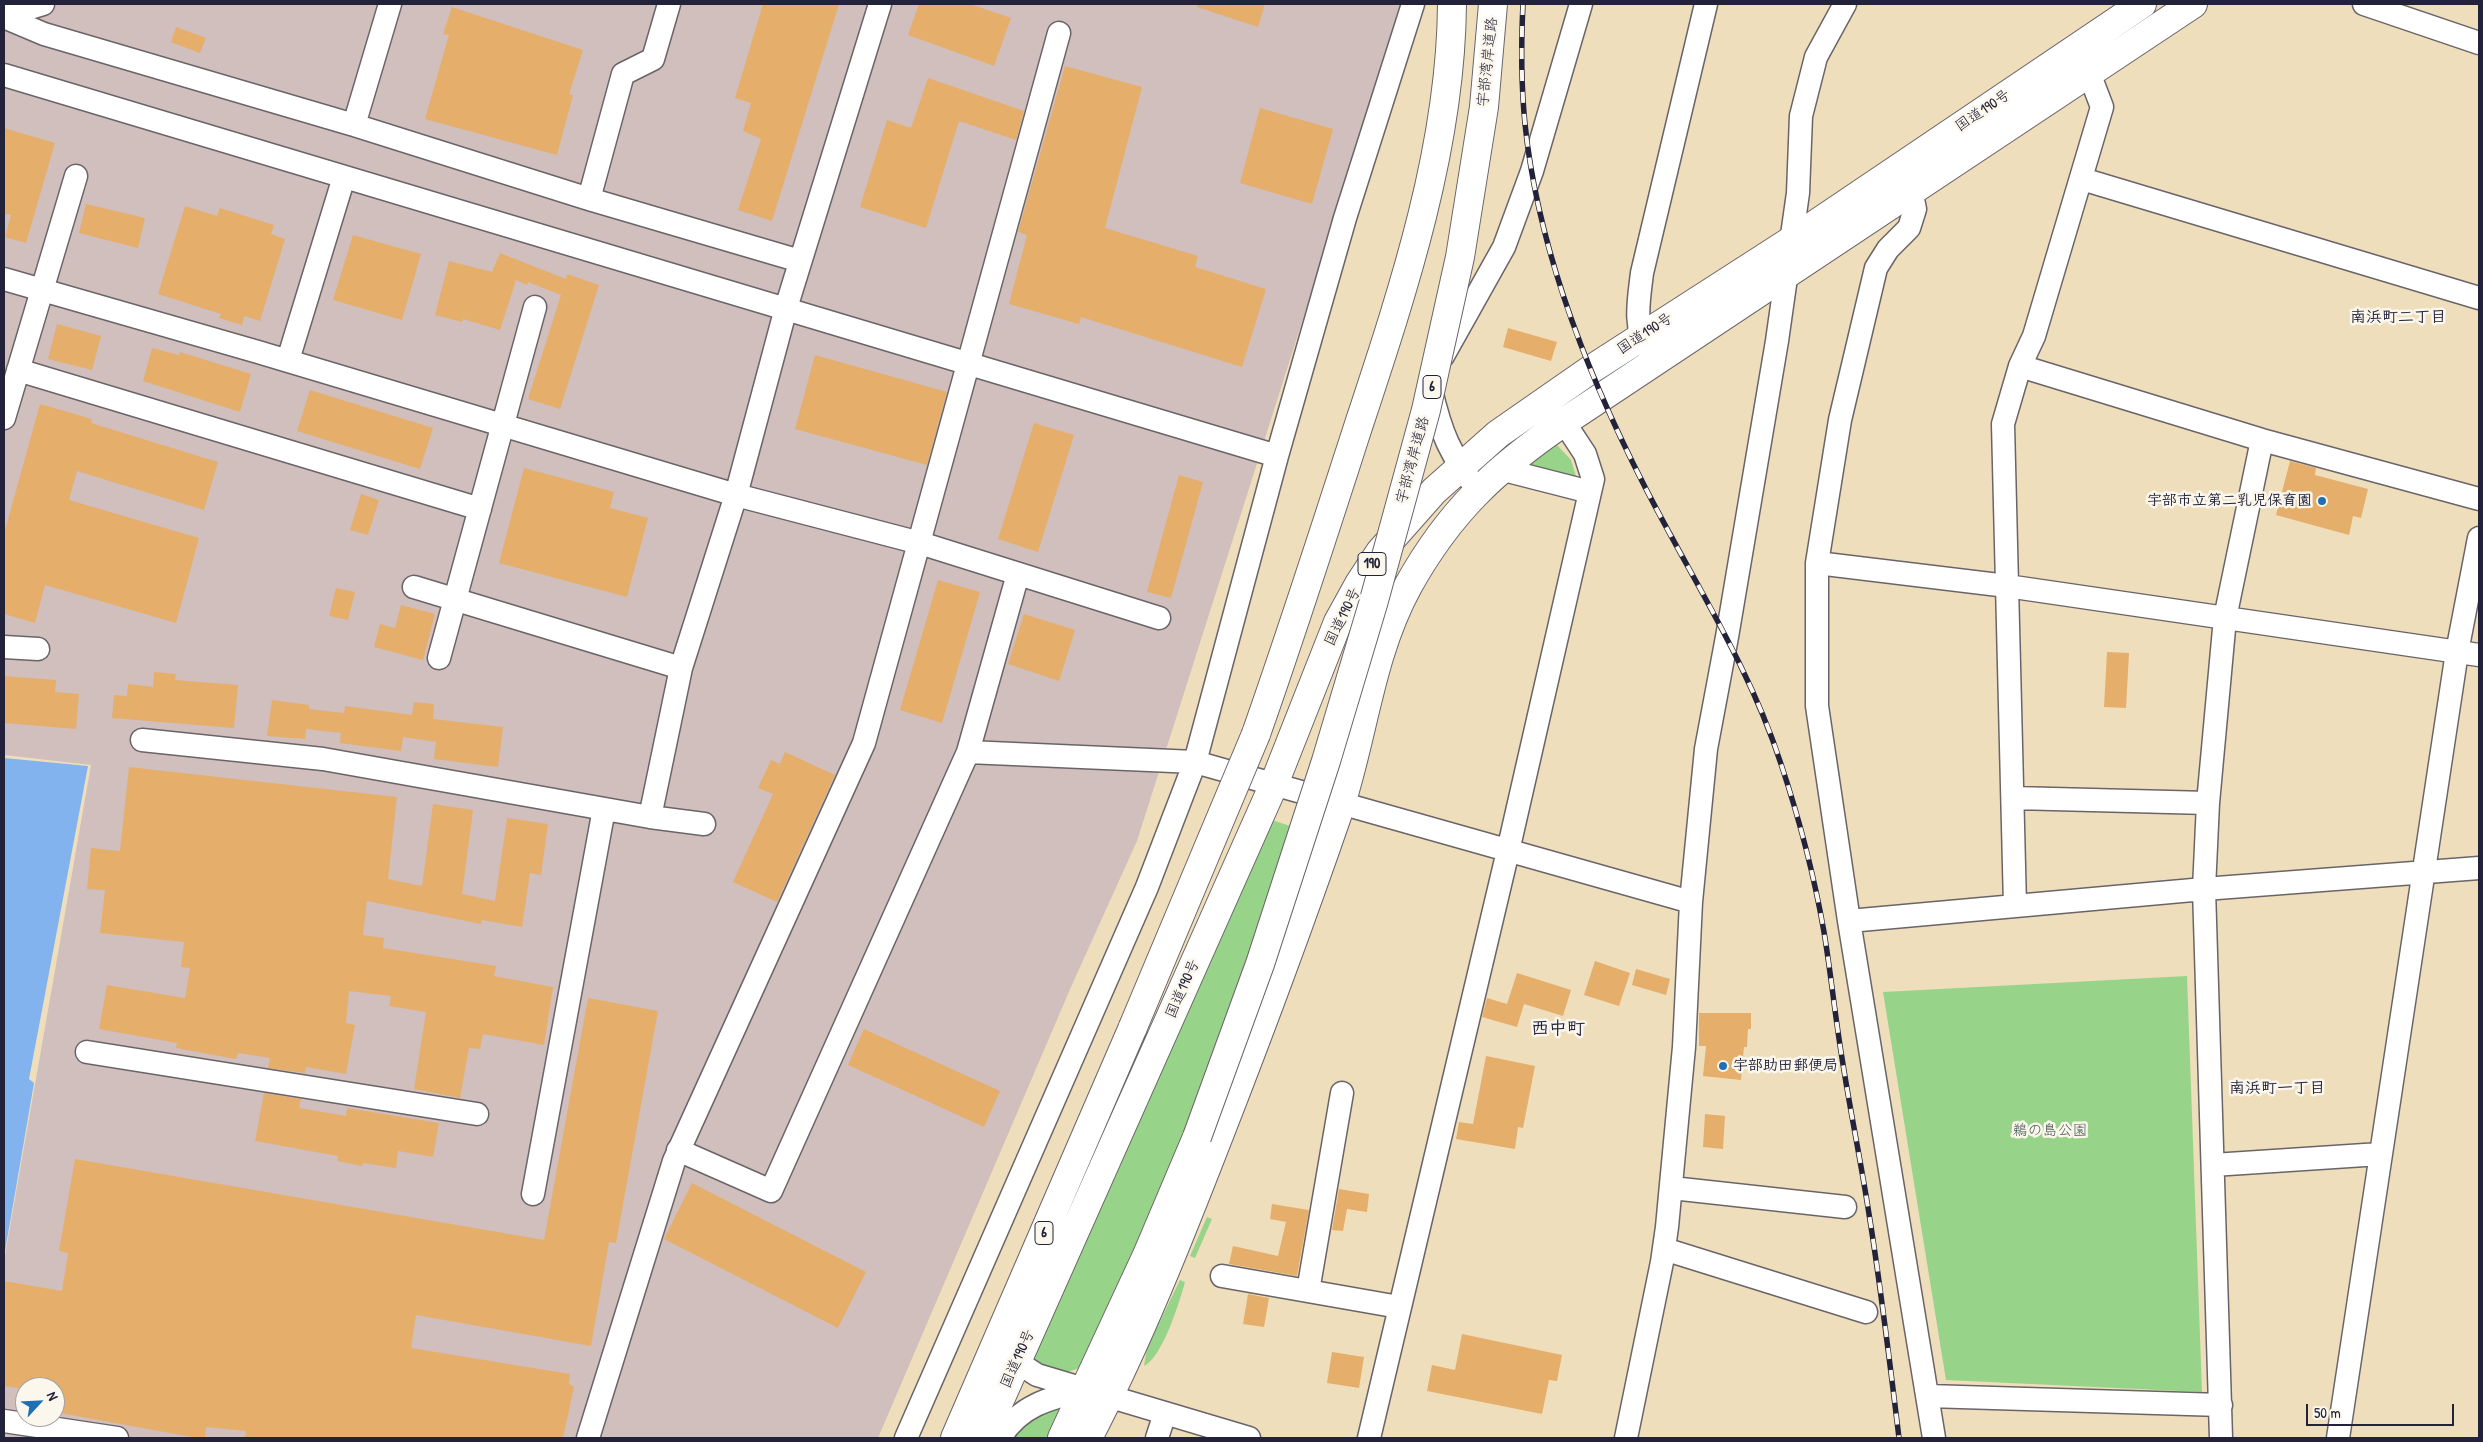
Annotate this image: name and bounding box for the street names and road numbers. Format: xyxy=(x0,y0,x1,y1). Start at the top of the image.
street label: 宇部湾岸道路 xyxy=(1474,16,1502,108)
street label: 国道190号 xyxy=(1952,86,2014,136)
street label: 国道190号 xyxy=(1614,309,1676,359)
road number: 6 xyxy=(1423,376,1441,398)
street label: 宇部湾岸道路 xyxy=(1393,414,1433,506)
road number: 190 xyxy=(1358,552,1386,576)
street label: 国道190号 xyxy=(1321,585,1365,649)
street label: 国道190号 xyxy=(1162,957,1204,1021)
road number: 6 xyxy=(1035,1222,1053,1244)
street label: 国道190号 xyxy=(997,1327,1039,1391)

